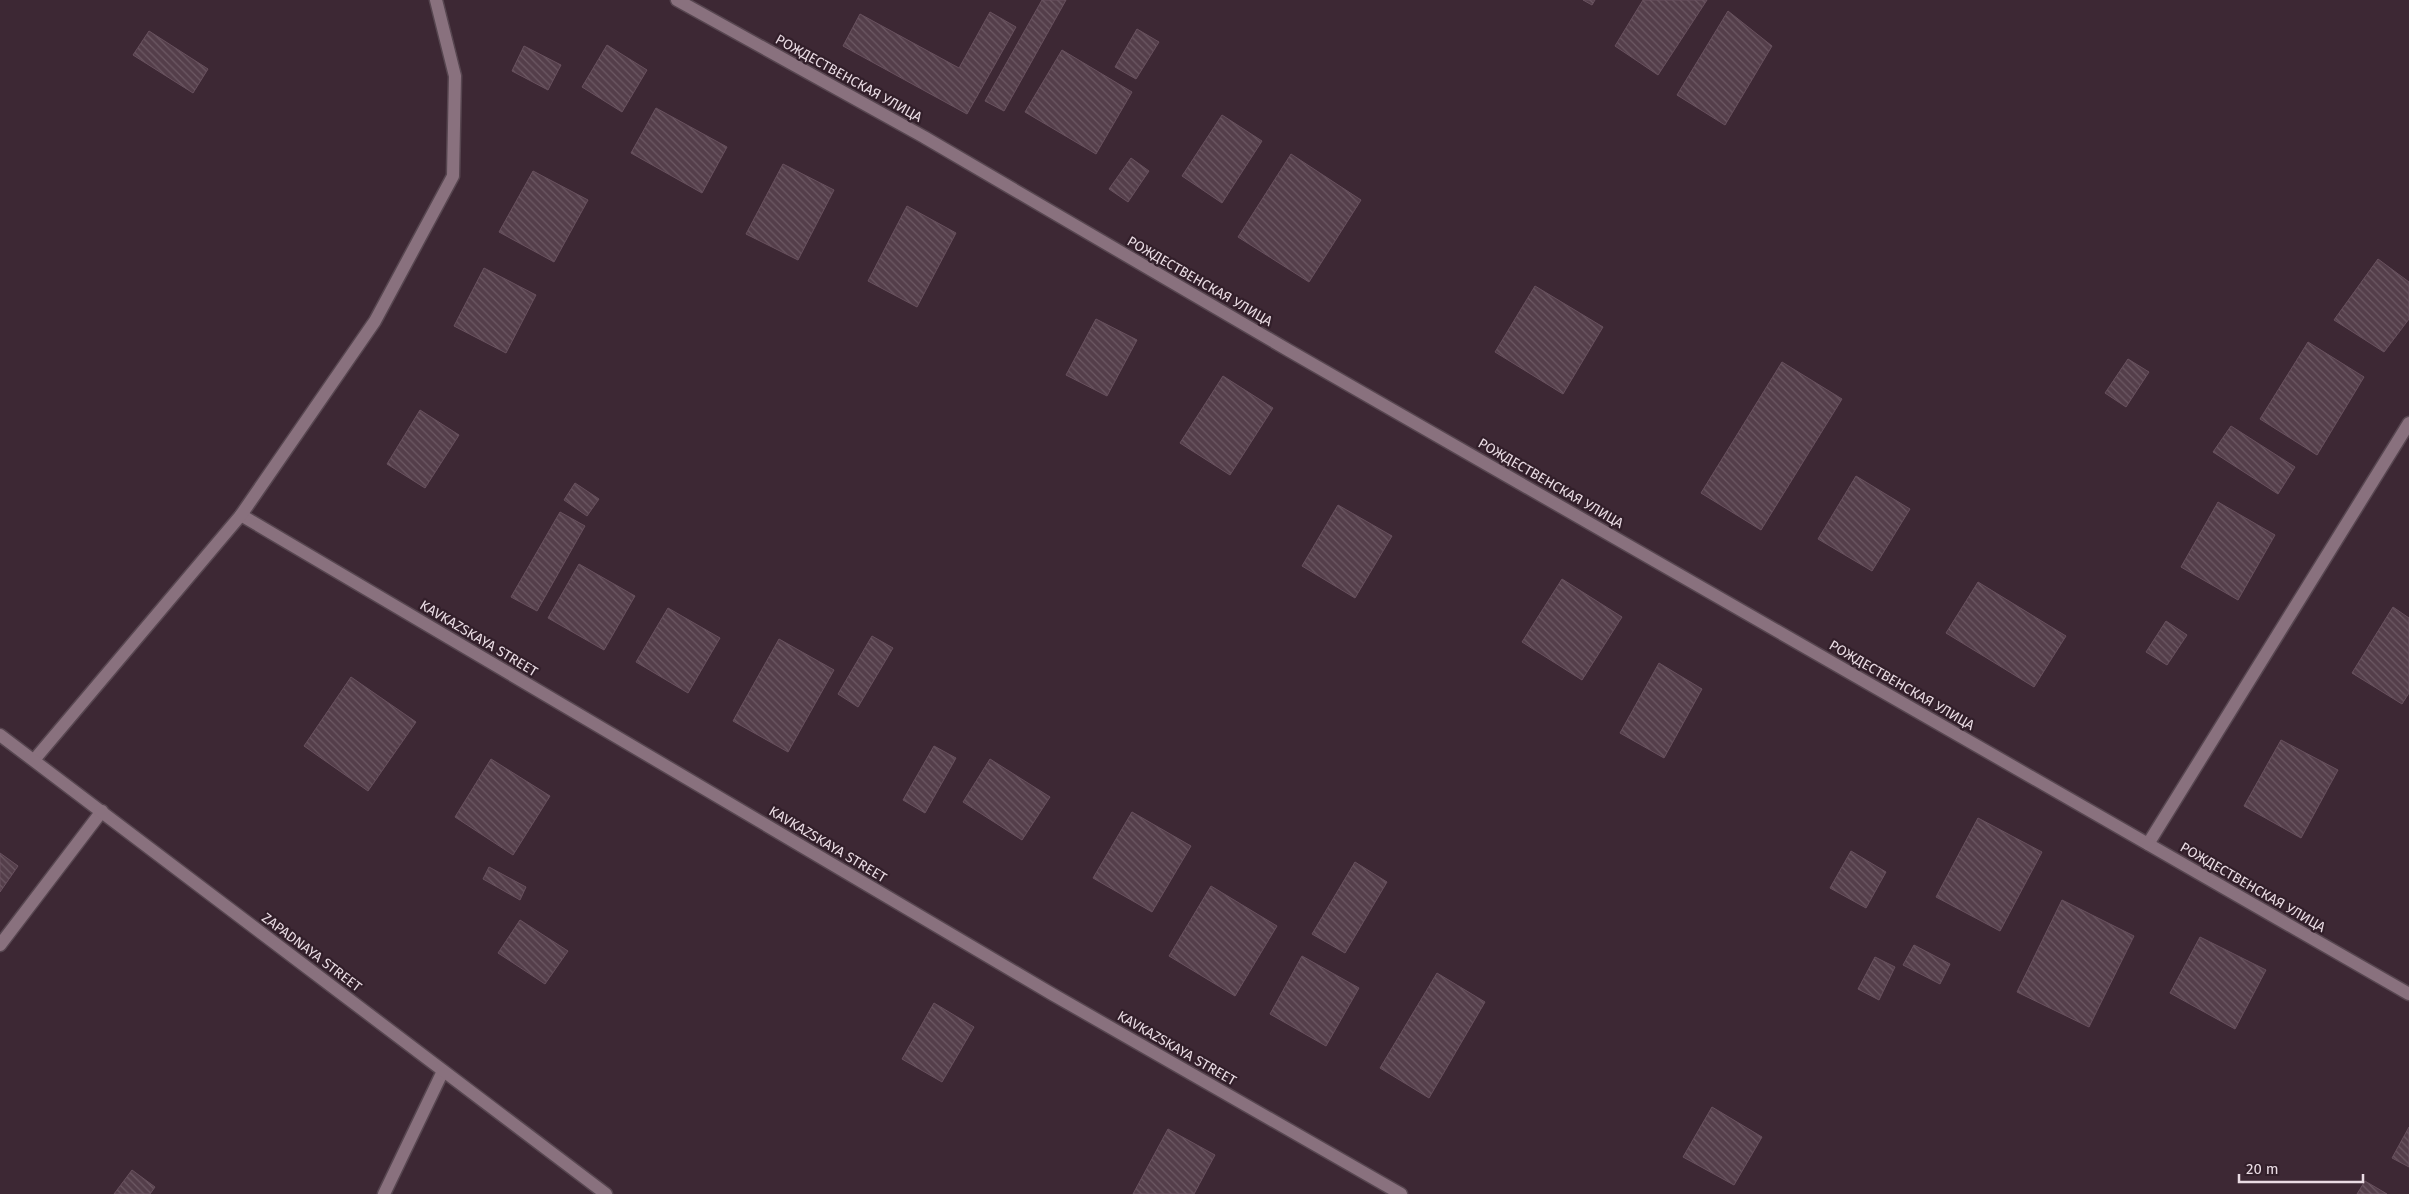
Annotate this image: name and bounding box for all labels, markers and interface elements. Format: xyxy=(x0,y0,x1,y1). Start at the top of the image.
street label: РОЖДЕСТВЕНСКАЯ УЛИЦА xyxy=(772,31,925,126)
street label: РОЖДЕСТВЕНСКАЯ УЛИЦА xyxy=(1124,233,1276,330)
street label: РОЖДЕСТВЕНСКАЯ УЛИЦА xyxy=(1475,435,1627,532)
street label: KAVKAZSKAYA STREET xyxy=(417,597,541,681)
street label: РОЖДЕСТВЕНСКАЯ УЛИЦА xyxy=(1826,637,1978,734)
street label: KAVKAZSKAYA STREET xyxy=(766,803,890,887)
street label: РОЖДЕСТВЕНСКАЯ УЛИЦА xyxy=(2177,839,2329,936)
street label: ZAPADNAYA STREET xyxy=(258,909,366,996)
street label: KAVKAZSKAYA STREET xyxy=(1114,1007,1240,1090)
scale bar xyxy=(2239,1152,2363,1184)
text: 20 m xyxy=(2246,1160,2279,1178)

